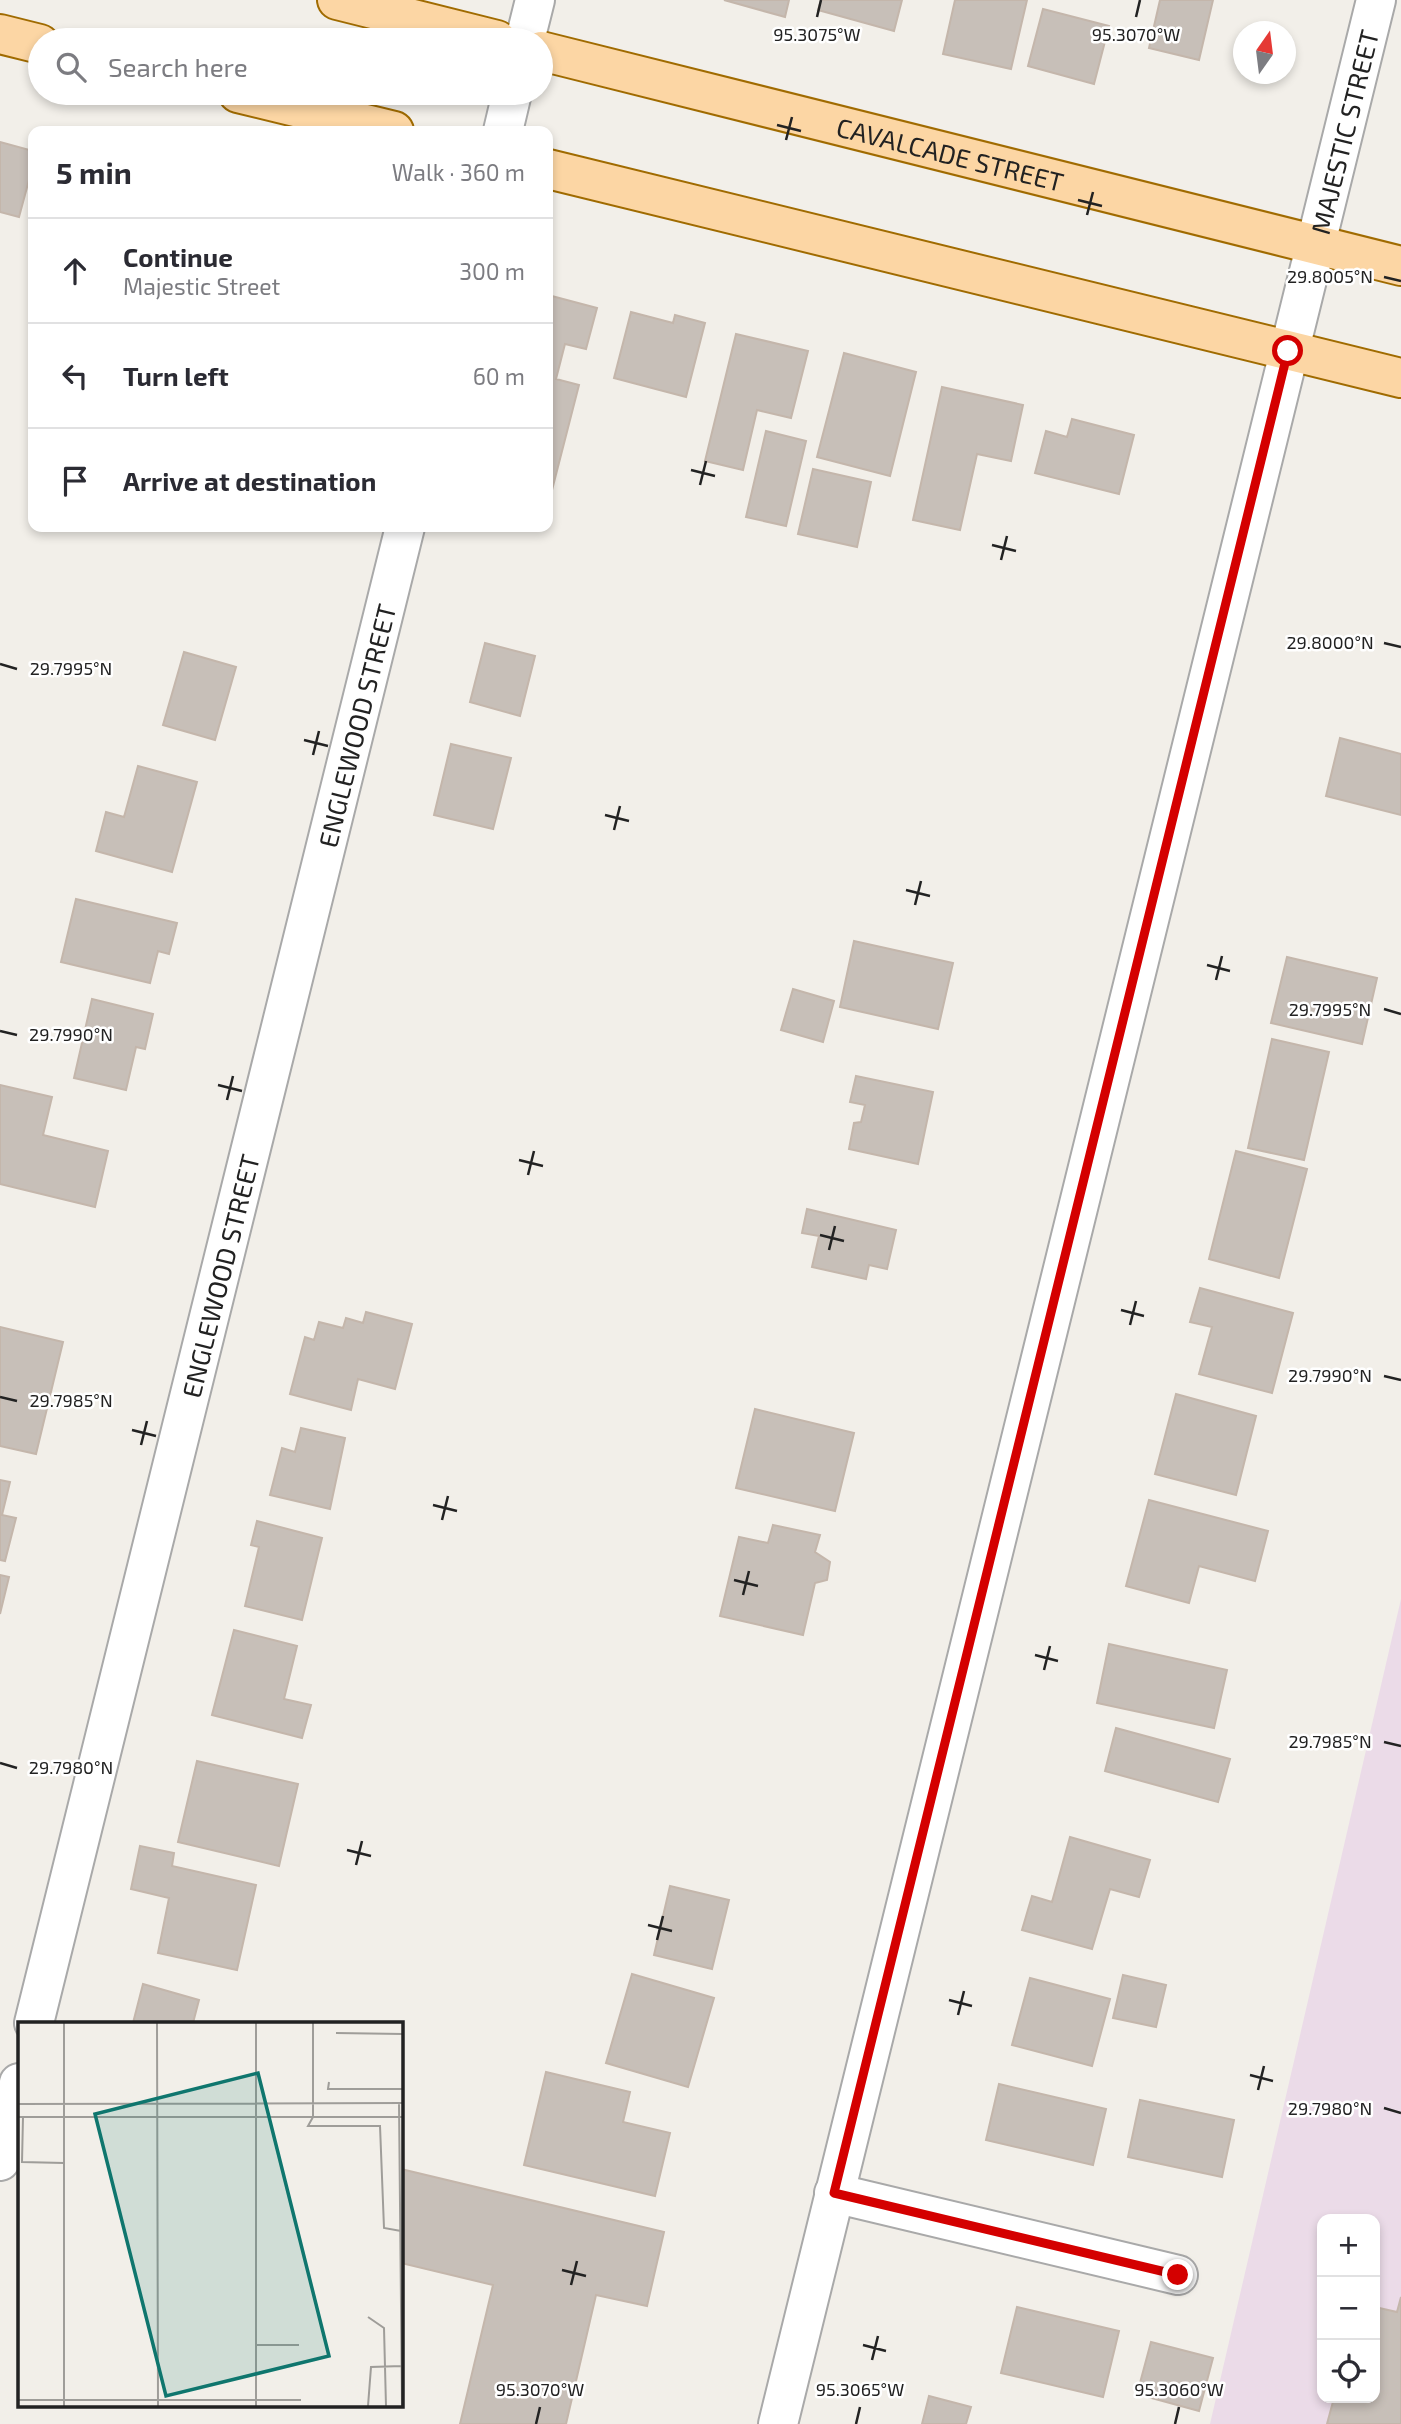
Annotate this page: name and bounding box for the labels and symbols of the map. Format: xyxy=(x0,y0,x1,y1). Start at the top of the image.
north arrow xyxy=(1233,21,1296,84)
text: 95.3075°W xyxy=(773,23,861,45)
text: 95.3070°W xyxy=(1092,23,1180,45)
street label: MAJESTIC STREET xyxy=(1303,26,1384,237)
street label: CAVALCADE STREET xyxy=(834,110,1067,197)
text: 29.8005°N xyxy=(1287,265,1373,287)
route start xyxy=(1272,335,1303,366)
street label: ENGLEWOOD STREET xyxy=(311,600,401,850)
text: 29.8000°N xyxy=(1286,631,1374,653)
text: 29.7995°N xyxy=(30,657,112,679)
text: 29.7995°N xyxy=(1289,998,1371,1020)
text: 29.7990°N xyxy=(29,1023,113,1045)
street label: ENGLEWOOD STREET xyxy=(174,1151,264,1401)
text: 29.7990°N xyxy=(1288,1364,1372,1386)
text: 29.7985°N xyxy=(29,1389,113,1411)
text: 29.7985°N xyxy=(1288,1730,1372,1752)
text: 29.7980°N xyxy=(29,1756,113,1778)
inset map xyxy=(18,2022,402,2406)
text: 29.7980°N xyxy=(1288,2097,1372,2119)
route end xyxy=(1162,2259,1193,2290)
text: 95.3070°W xyxy=(496,2378,584,2400)
text: 95.3065°W xyxy=(816,2378,904,2400)
text: 95.3060°W xyxy=(1134,2378,1224,2400)

